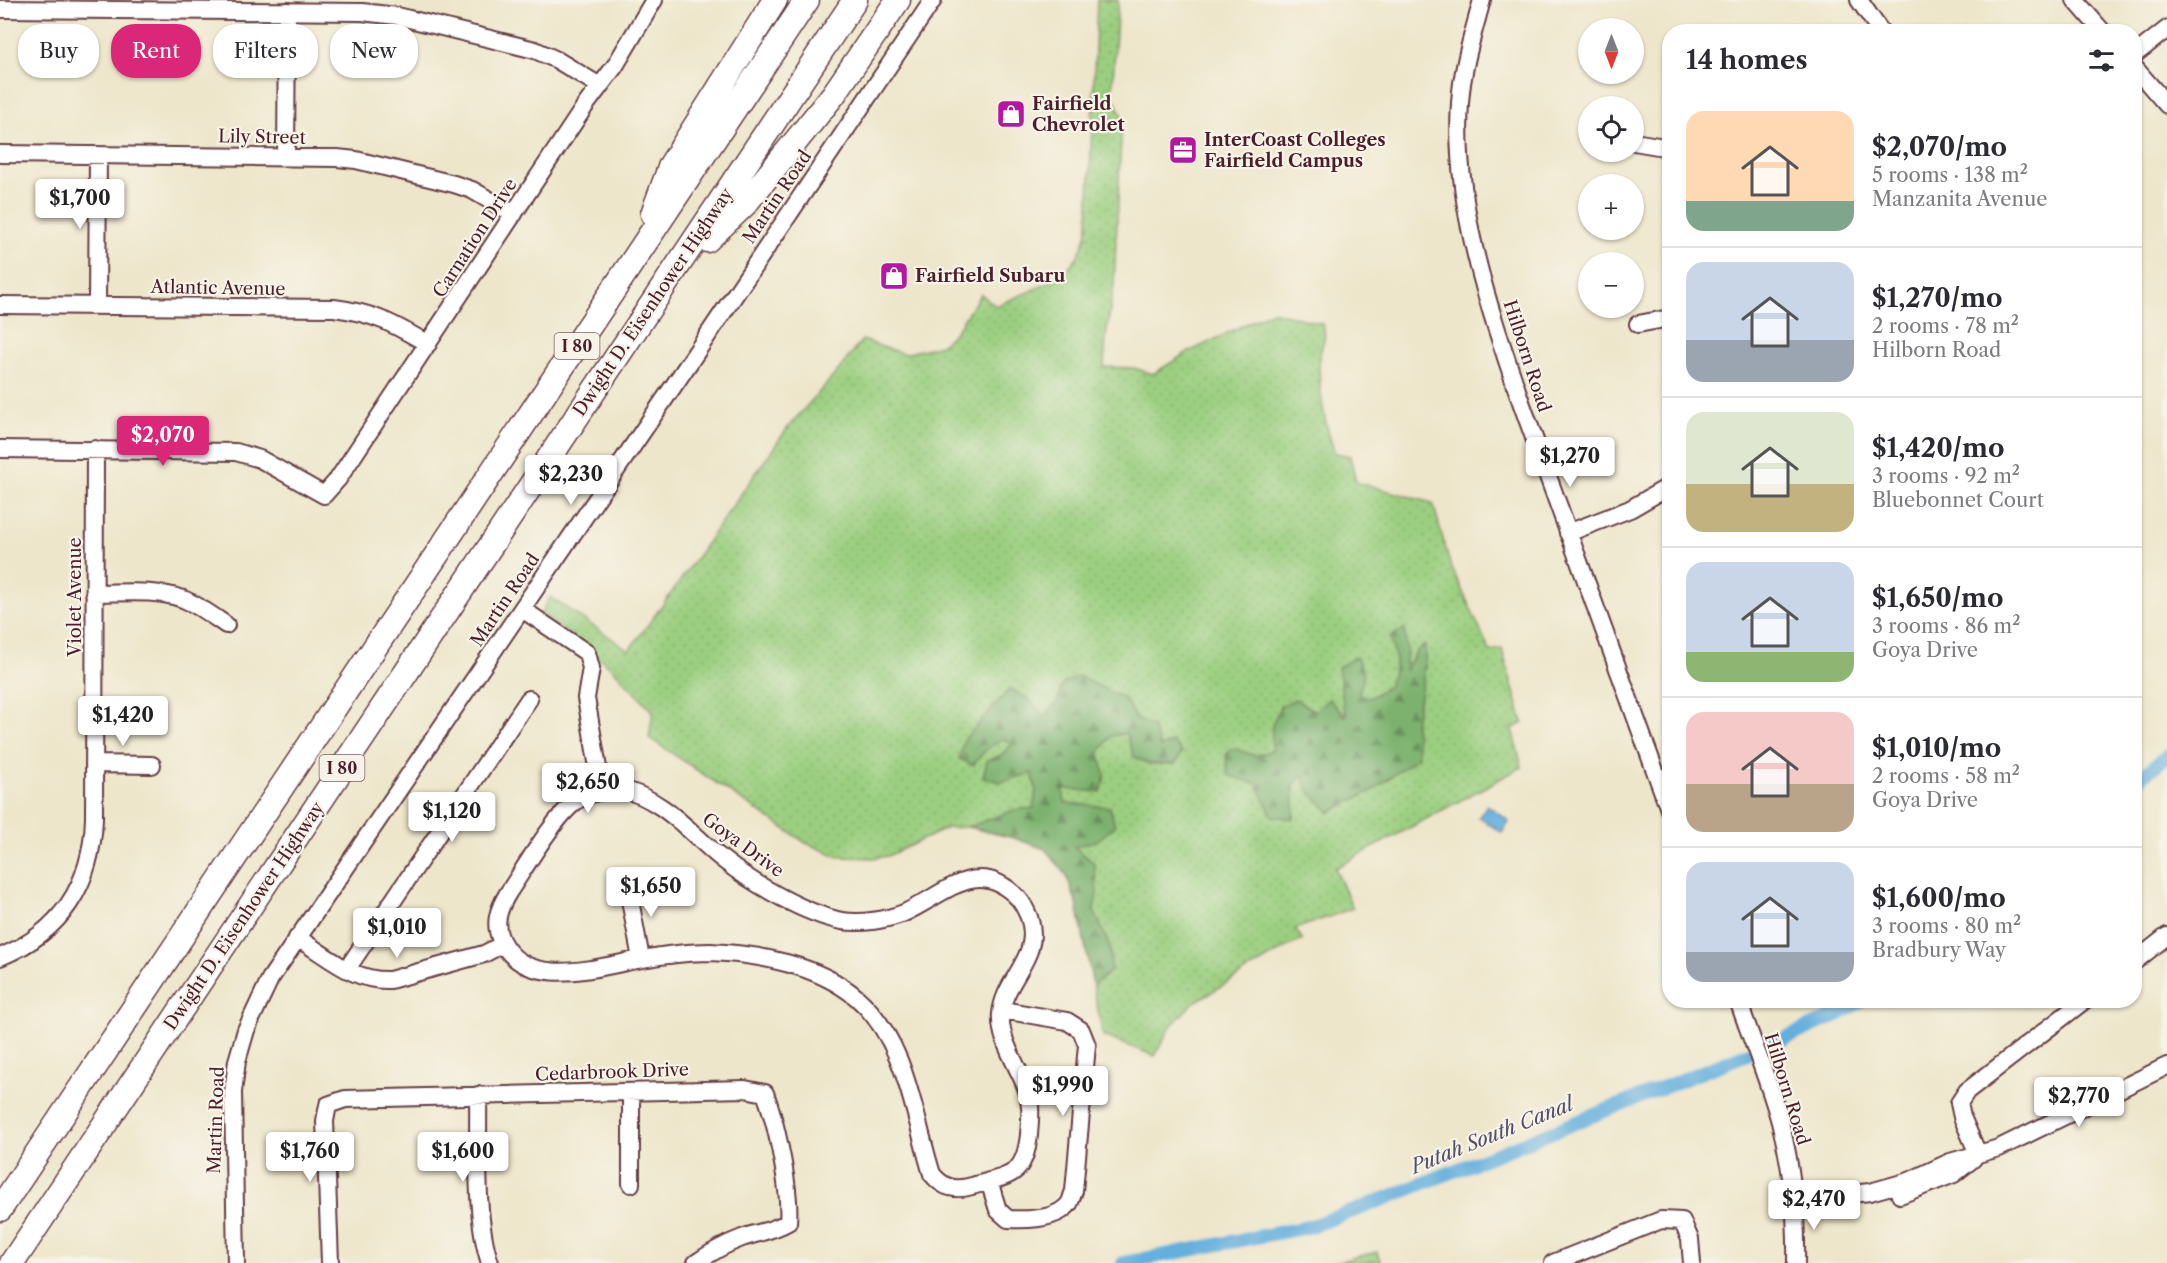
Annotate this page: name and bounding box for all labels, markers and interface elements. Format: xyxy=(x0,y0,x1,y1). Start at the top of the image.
north arrow xyxy=(1578,18,1644,84)
map controls xyxy=(1578,18,1644,318)
chip: Buy xyxy=(18,24,99,78)
chip: Rent xyxy=(111,24,201,78)
chip: Filters xyxy=(213,24,318,78)
chip: New xyxy=(330,24,418,78)
text: 14 homes xyxy=(1686,44,1808,76)
icon: filters xyxy=(2085,44,2118,77)
place label: Fairfield Chevrolet xyxy=(1032,93,1125,136)
button: locate xyxy=(1578,96,1644,162)
shop icon: Fairfield Chevrolet xyxy=(995,98,1027,130)
street label: Lily Street xyxy=(218,125,307,149)
place label: InterCoast Colleges Fairfield Campus xyxy=(1204,129,1386,172)
text: $2,070/mo xyxy=(1872,131,2007,163)
office icon: InterCoast Colleges Fairfield Campus xyxy=(1167,134,1199,166)
icon: home xyxy=(1734,135,1806,207)
street label: Martin Road xyxy=(738,146,816,248)
text: 5 rooms · 138 m² xyxy=(1872,163,2028,187)
street label: Carnation Drive xyxy=(428,174,522,302)
button: + xyxy=(1578,174,1644,240)
pin: $1,700 xyxy=(31,179,129,230)
street label: Dwight D. Eisenhower Highway xyxy=(568,183,738,420)
text: $1,700 xyxy=(49,186,111,210)
text: Manzanita Avenue xyxy=(1872,187,2048,211)
button: − xyxy=(1578,252,1644,318)
shop icon: Fairfield Subaru xyxy=(878,260,910,292)
place label: Fairfield Subaru xyxy=(915,265,1065,287)
street label: Atlantic Avenue xyxy=(149,276,286,300)
text: $1,270/mo xyxy=(1872,282,2003,314)
icon: home xyxy=(1734,286,1806,358)
street label: Hilborn Road xyxy=(1499,297,1555,415)
text: 2 rooms · 78 m² xyxy=(1872,314,2019,338)
road number: I 80 xyxy=(554,333,600,359)
text: Hilborn Road xyxy=(1872,338,2001,362)
pin: $2,070 xyxy=(114,416,212,467)
text: $2,070 xyxy=(131,423,195,447)
text: $1,420/mo xyxy=(1872,432,2004,464)
icon: home xyxy=(1734,436,1806,508)
pin: $1,270 xyxy=(1521,437,1619,488)
text: $1,270 xyxy=(1540,444,1600,468)
pin: $2,230 xyxy=(522,455,620,506)
text: $2,230 xyxy=(539,462,603,486)
text: 3 rooms · 92 m² xyxy=(1872,464,2020,488)
text: Bluebonnet Court xyxy=(1872,488,2044,512)
street label: Violet Avenue xyxy=(64,537,86,658)
street label: Martin Road xyxy=(466,549,544,651)
text: $1,650/mo xyxy=(1872,582,2004,614)
icon: home xyxy=(1734,586,1806,658)
text: 3 rooms · 86 m² xyxy=(1872,614,2020,638)
text: Goya Drive xyxy=(1872,638,1978,662)
pin: $1,420 xyxy=(74,696,172,747)
text: $1,420 xyxy=(92,703,154,727)
text: $1,010/mo xyxy=(1872,732,2001,764)
icon: home xyxy=(1734,736,1806,808)
road number: I 80 xyxy=(320,755,364,781)
pin: $2,650 xyxy=(539,763,637,814)
text: 2 rooms · 58 m² xyxy=(1872,764,2020,788)
text: $2,650 xyxy=(556,770,620,794)
text: Goya Drive xyxy=(1872,788,1978,812)
pin: $1,120 xyxy=(403,792,501,843)
street label: Dwight D. Eisenhower Highway xyxy=(159,797,329,1034)
text: $1,120 xyxy=(422,799,482,823)
street label: Goya Drive xyxy=(698,808,788,882)
pin: $1,650 xyxy=(602,867,700,918)
text: $1,650 xyxy=(620,874,682,898)
text: $1,600/mo xyxy=(1872,882,2006,914)
icon: home xyxy=(1734,886,1806,958)
pin: $1,010 xyxy=(348,908,446,959)
text: 3 rooms · 80 m² xyxy=(1872,914,2021,938)
text: $1,010 xyxy=(367,915,427,939)
text: Bradbury Way xyxy=(1872,938,2006,962)
street label: Hilborn Road xyxy=(1759,1030,1815,1148)
street label: Cedarbrook Drive xyxy=(535,1058,689,1086)
street label: Martin Road xyxy=(203,1066,229,1174)
pin: $1,990 xyxy=(1014,1066,1112,1117)
text: $1,990 xyxy=(1032,1073,1094,1097)
pin: $2,770 xyxy=(2030,1077,2128,1128)
text: $2,770 xyxy=(2048,1084,2110,1108)
water label: Putah South Canal xyxy=(1405,1090,1579,1179)
pin: $1,760 xyxy=(261,1132,359,1183)
pin: $1,600 xyxy=(414,1132,512,1183)
text: $1,760 xyxy=(280,1139,340,1163)
text: $1,600 xyxy=(431,1139,495,1163)
pin: $2,470 xyxy=(1765,1180,1863,1231)
text: $2,470 xyxy=(1782,1187,1846,1211)

